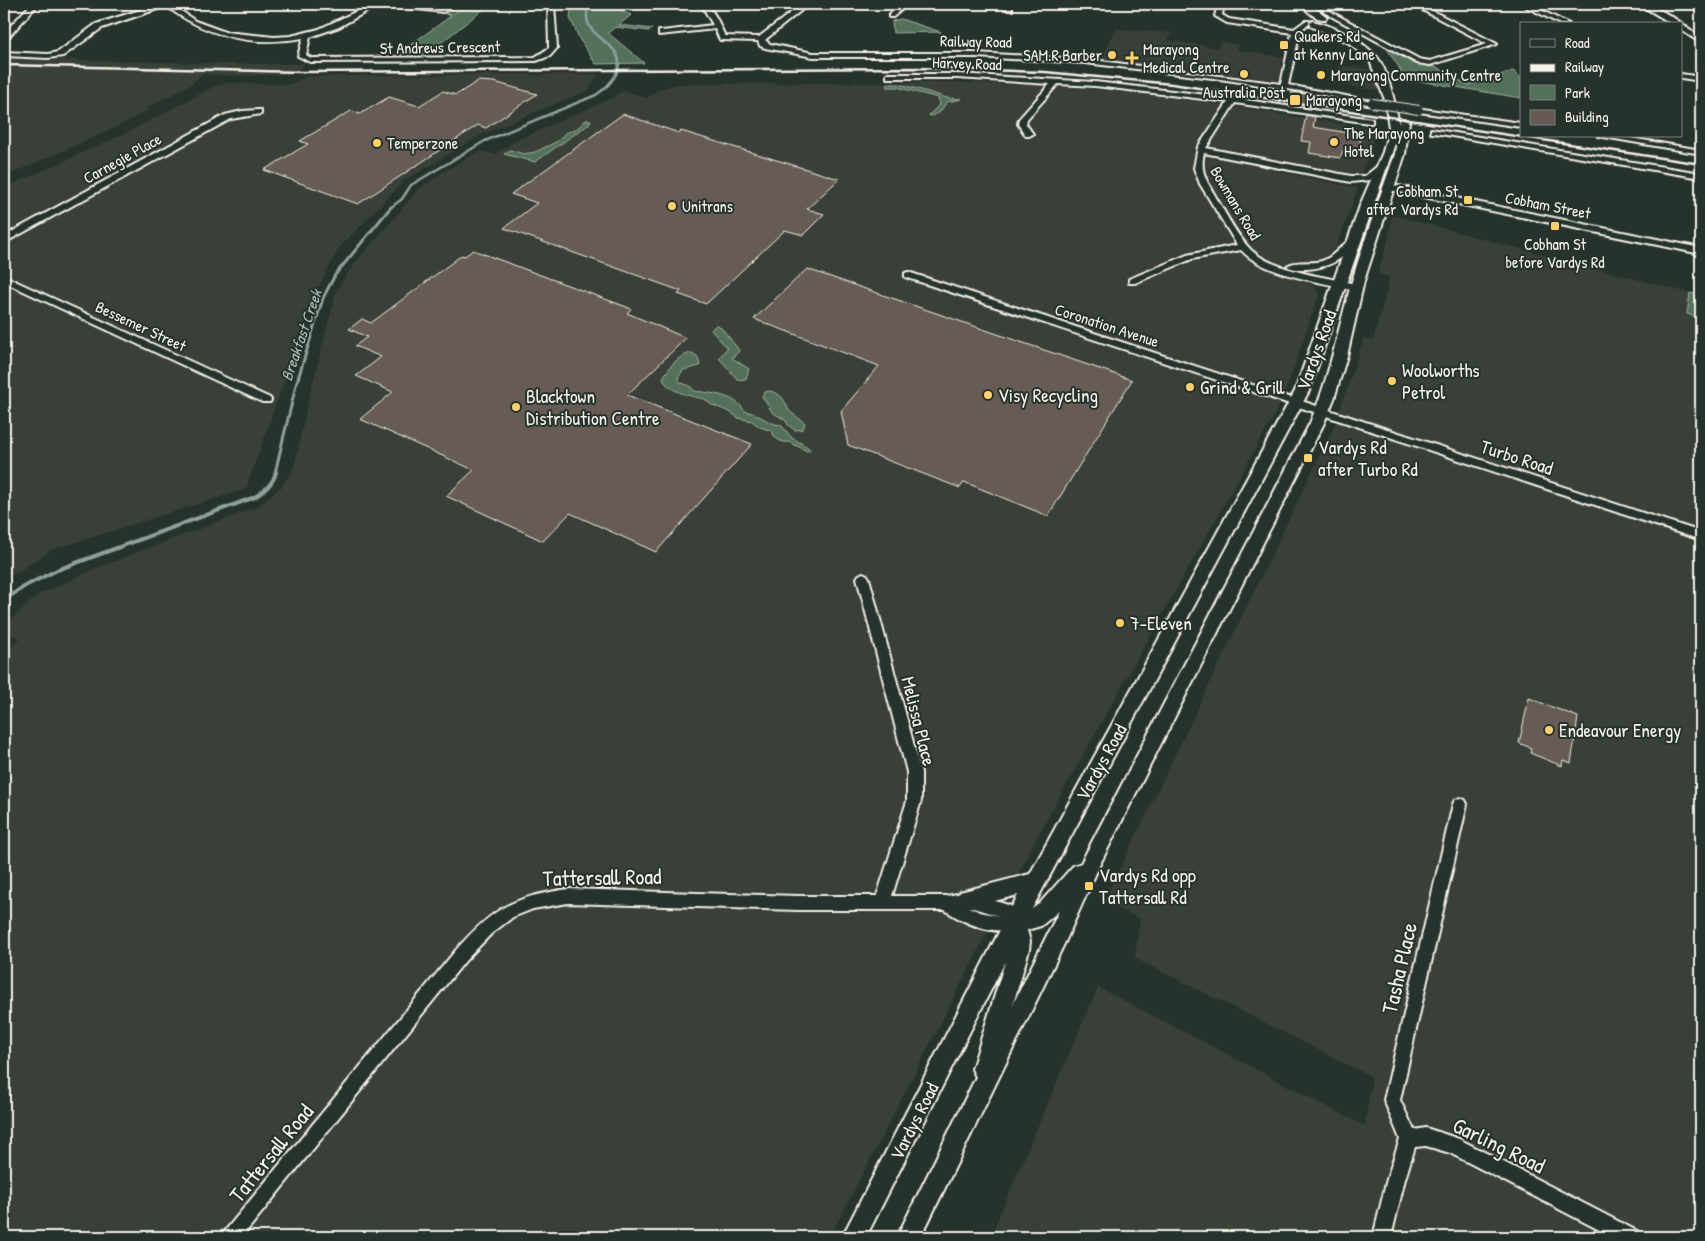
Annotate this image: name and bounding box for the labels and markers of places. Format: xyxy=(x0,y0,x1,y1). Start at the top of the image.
place label: Quakers Rd at Kenny Lane xyxy=(1294,25,1376,65)
place label: Marayong Medical Centre xyxy=(1143,38,1230,78)
marker: Quakers Rd at Kenny Lane xyxy=(1278,39,1290,51)
place label: SAM.R Barber xyxy=(1023,44,1102,66)
marker: SAM.R Barber xyxy=(1106,49,1118,61)
marker: Marayong Medical Centre xyxy=(1125,51,1139,65)
place label: Marayong Community Centre xyxy=(1331,64,1502,86)
marker: Australia Post xyxy=(1238,68,1250,80)
marker: Marayong Community Centre xyxy=(1315,69,1327,81)
place label: Australia Post xyxy=(1203,81,1285,103)
place label: Marayong xyxy=(1306,89,1362,111)
marker: Marayong xyxy=(1288,93,1302,107)
place label: The Marayong Hotel xyxy=(1344,122,1424,162)
place label: Temperzone xyxy=(387,132,459,154)
marker: The Marayong Hotel xyxy=(1328,136,1340,148)
marker: Temperzone xyxy=(371,137,383,149)
place label: Cobham St after Vardys Rd xyxy=(1366,180,1458,220)
marker: Cobham St after Vardys Rd xyxy=(1462,194,1474,206)
place label: Unitrans xyxy=(682,195,733,217)
marker: Unitrans xyxy=(666,200,678,212)
marker: Cobham St before Vardys Rd xyxy=(1549,220,1561,232)
place label: Cobham St before Vardys Rd xyxy=(1505,233,1605,273)
place label: Woolworths Petrol xyxy=(1402,357,1480,405)
place label: Grind & Grill xyxy=(1200,374,1285,400)
marker: Woolworths Petrol xyxy=(1386,375,1398,387)
marker: Grind & Grill xyxy=(1184,381,1196,393)
place label: Visy Recycling xyxy=(998,382,1098,408)
place label: Blacktown Distribution Centre xyxy=(526,383,660,431)
marker: Visy Recycling xyxy=(982,389,994,401)
marker: Blacktown Distribution Centre xyxy=(510,401,522,413)
place label: Vardys Rd after Turbo Rd xyxy=(1318,434,1418,482)
marker: Vardys Rd after Turbo Rd xyxy=(1302,452,1314,464)
place label: 7-Eleven xyxy=(1130,610,1192,636)
marker: 7-Eleven xyxy=(1114,617,1126,629)
place label: Endeavour Energy xyxy=(1559,717,1681,743)
marker: Endeavour Energy xyxy=(1543,724,1555,736)
place label: Vardys Rd opp Tattersall Rd xyxy=(1099,862,1196,910)
marker: Vardys Rd opp Tattersall Rd xyxy=(1083,880,1095,892)

